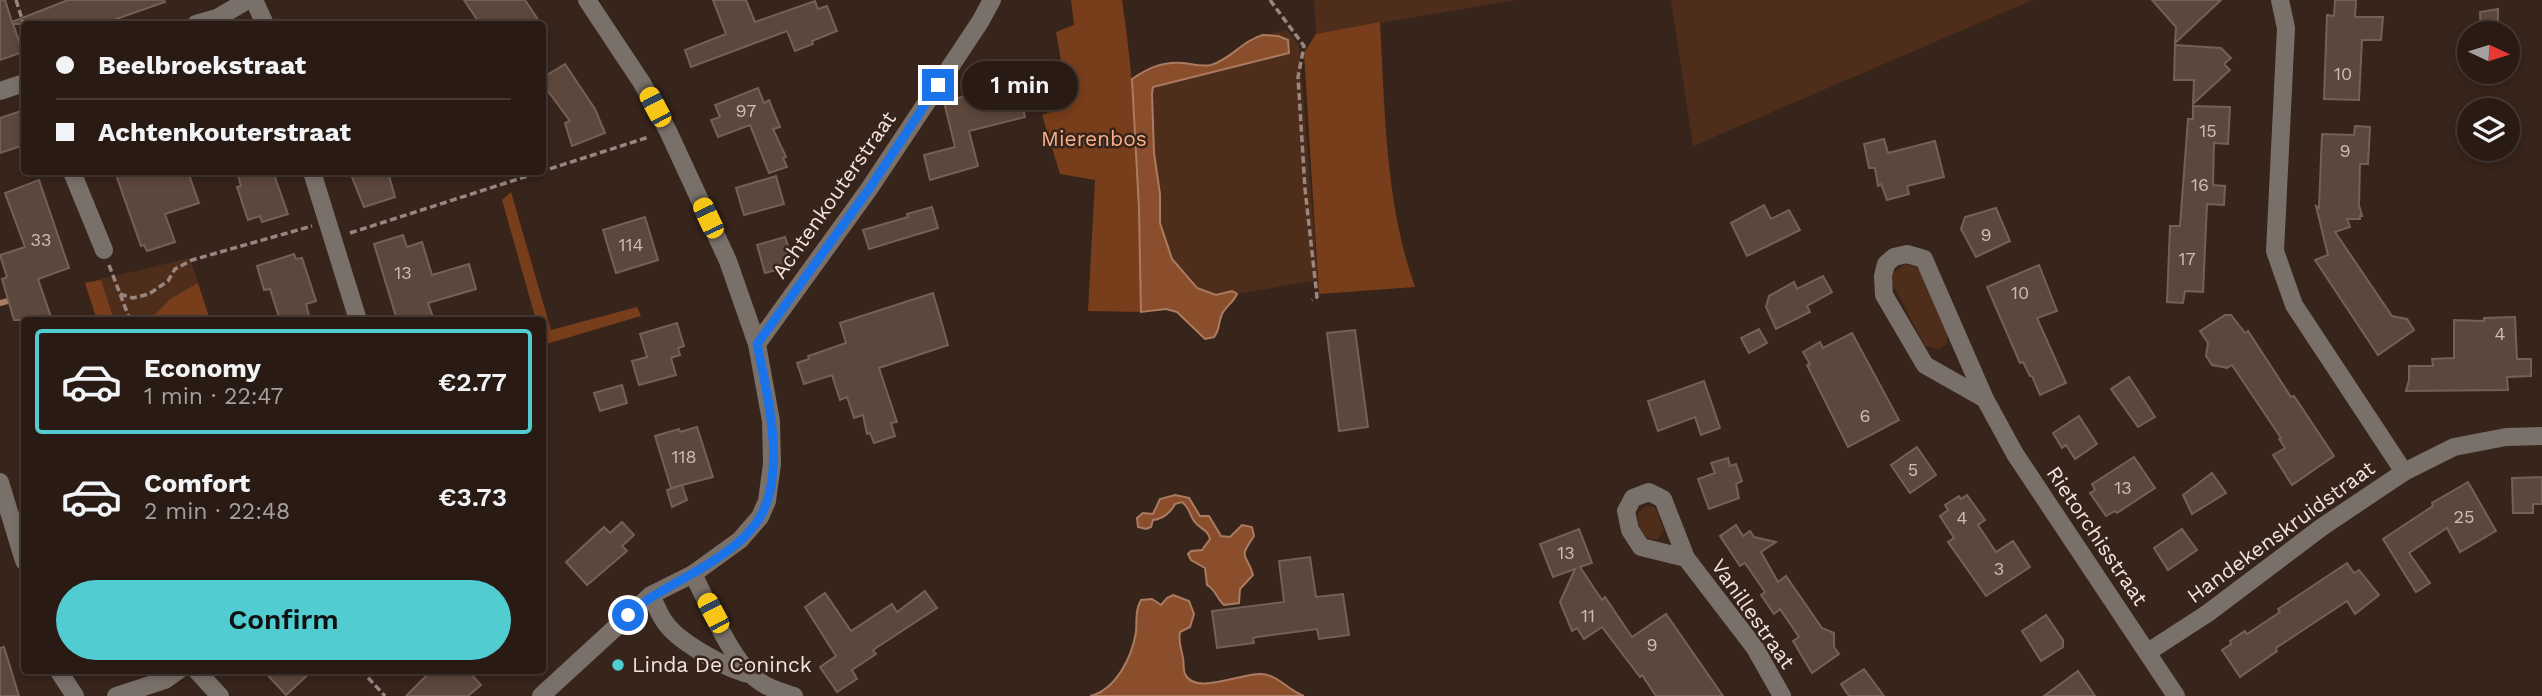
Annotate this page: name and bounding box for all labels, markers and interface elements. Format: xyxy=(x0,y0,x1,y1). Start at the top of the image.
north arrow xyxy=(2457,21,2520,84)
map controls xyxy=(2457,21,2520,161)
text: Beelbroekstraat xyxy=(98,50,306,80)
callout: 1 min xyxy=(962,60,1078,110)
house number: 10 xyxy=(2334,63,2352,84)
route end xyxy=(922,69,954,101)
text: 1 min xyxy=(990,72,1050,99)
car xyxy=(636,84,675,130)
button: layers xyxy=(2457,98,2520,161)
house number: 97 xyxy=(736,100,756,121)
street label: Achtenkouterstraat xyxy=(766,106,901,283)
text: Achtenkouterstraat xyxy=(98,117,351,147)
house number: 15 xyxy=(2199,120,2217,141)
park label: Mierenbos xyxy=(1041,126,1147,151)
house number: 9 xyxy=(2339,140,2351,161)
house number: 16 xyxy=(2191,174,2209,195)
car xyxy=(690,195,727,241)
house number: 9 xyxy=(1980,224,1992,245)
house number: 33 xyxy=(31,229,52,250)
house number: 114 xyxy=(618,234,644,255)
house number: 17 xyxy=(2178,248,2196,269)
house number: 13 xyxy=(394,262,412,283)
house number: 10 xyxy=(2011,282,2029,303)
house number: 4 xyxy=(2495,323,2506,344)
icon: car xyxy=(60,350,123,413)
text: Economy xyxy=(144,353,261,383)
text: €2.77 xyxy=(438,367,507,397)
text: 1 min · 22:47 xyxy=(144,383,283,410)
house number: 6 xyxy=(1860,405,1870,426)
house number: 118 xyxy=(671,446,697,467)
street label: Handekenskruidstraat xyxy=(2182,455,2379,608)
house number: 5 xyxy=(1908,459,1918,480)
street label: Rietorchisstraat xyxy=(2042,461,2153,610)
icon: car xyxy=(60,465,123,528)
text: Comfort xyxy=(144,468,250,498)
house number: 13 xyxy=(2114,477,2132,498)
text: €3.73 xyxy=(438,482,507,512)
text: 2 min · 22:48 xyxy=(144,498,290,525)
house number: 25 xyxy=(2454,506,2474,527)
house number: 4 xyxy=(1957,507,1968,528)
house number: 13 xyxy=(1557,542,1575,563)
street label: Vanillestraat xyxy=(1706,554,1800,673)
house number: 3 xyxy=(1994,558,2004,579)
button: Confirm xyxy=(56,580,511,660)
car xyxy=(694,590,733,636)
route start xyxy=(612,599,644,631)
house number: 11 xyxy=(1581,605,1595,626)
house number: 9 xyxy=(1646,634,1658,655)
place label: Linda De Coninck xyxy=(632,652,812,677)
marker: Linda De Coninck xyxy=(610,657,626,673)

